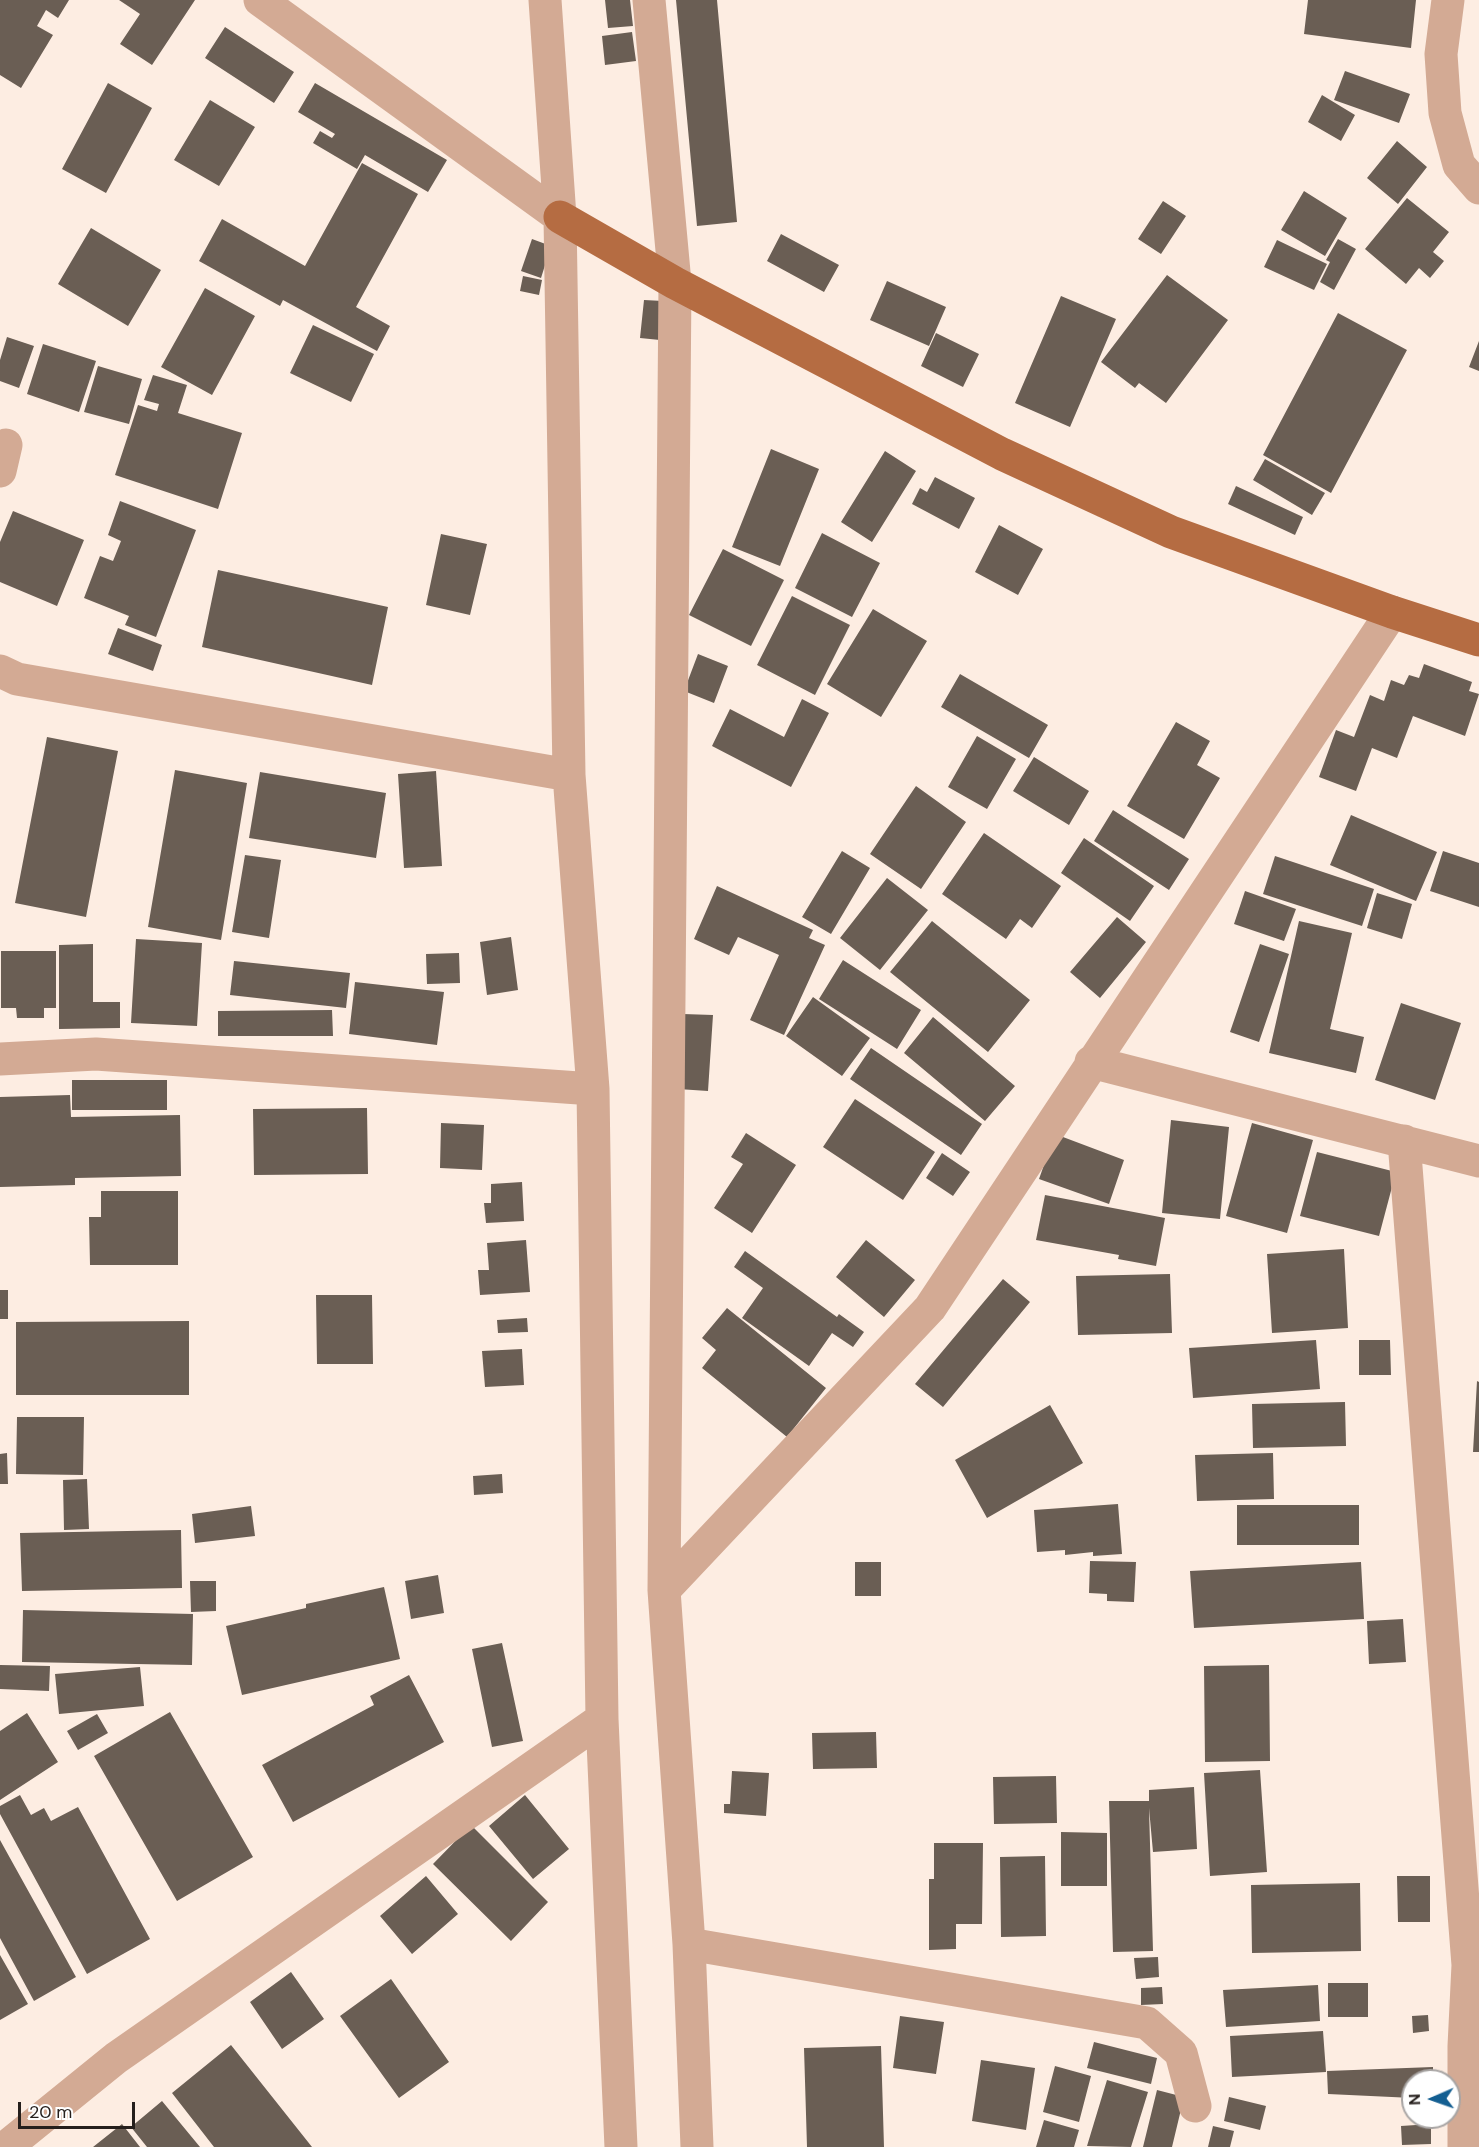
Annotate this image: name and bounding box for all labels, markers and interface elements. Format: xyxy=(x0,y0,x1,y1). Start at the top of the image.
north arrow xyxy=(1401,2069,1461,2129)
scale bar xyxy=(21,2090,138,2128)
text: N xyxy=(1404,2093,1425,2106)
text: 20 m xyxy=(29,2100,72,2124)

